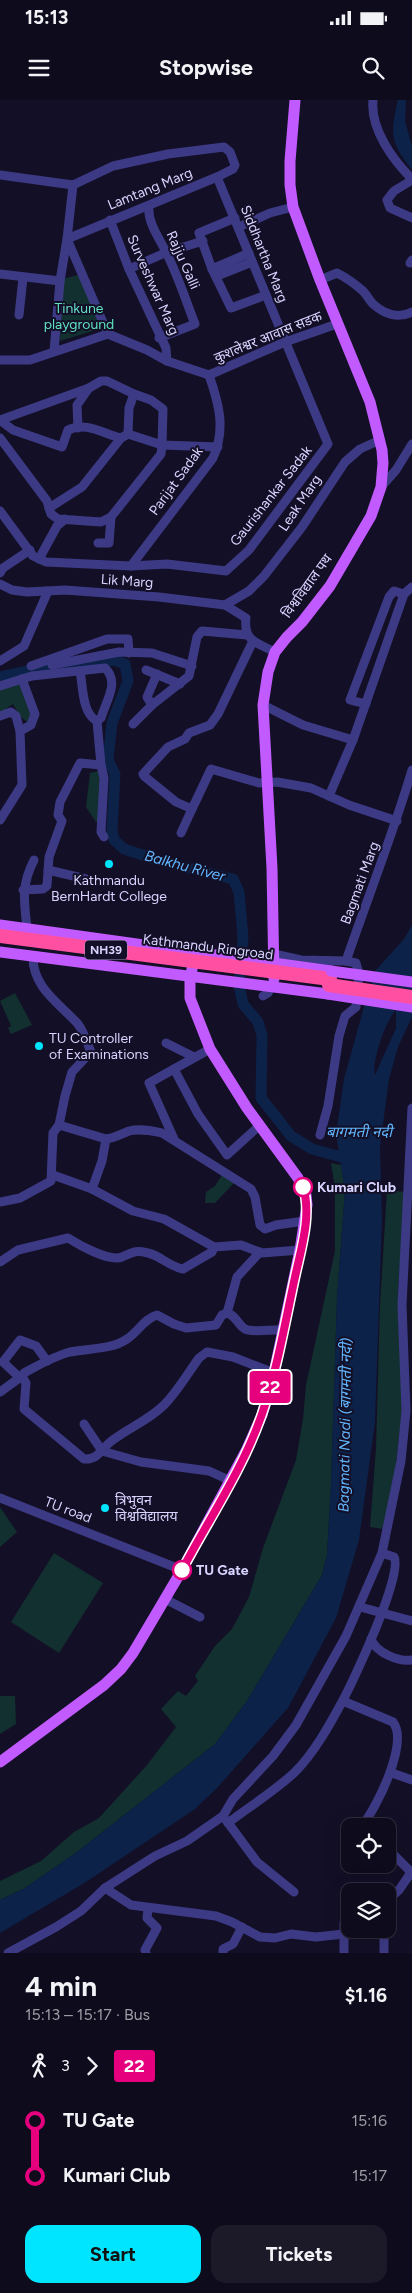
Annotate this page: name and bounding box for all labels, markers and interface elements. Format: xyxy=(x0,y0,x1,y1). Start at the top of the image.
text: 15:13 xyxy=(25,6,68,29)
icon: menu xyxy=(25,54,53,82)
text: Stopwise xyxy=(159,54,253,81)
icon: search xyxy=(359,54,387,82)
street label: Lamtang Marg xyxy=(105,164,195,214)
street label: Siddhartha Marg xyxy=(237,203,291,305)
street label: Rajju Galli xyxy=(163,228,203,292)
street label: Surveshwar Marg xyxy=(123,232,183,338)
park label: Tinkune playground xyxy=(44,300,114,333)
street label: कुशलेश्वर आवास सडक xyxy=(211,307,325,367)
street label: Gaurishankar Sadak xyxy=(227,442,316,550)
street label: Parijat Sadak xyxy=(145,443,207,519)
street label: Leak Marg xyxy=(275,472,325,534)
street label: विश्वविद्याल पथ xyxy=(278,550,336,621)
street label: Lik Marg xyxy=(100,571,154,591)
street label: Bagmati Marg xyxy=(337,839,383,927)
water label: Balkhu River xyxy=(143,847,228,886)
marker: Kathmandu BernHardt College xyxy=(103,858,115,870)
place label: Kathmandu BernHardt College xyxy=(51,872,167,905)
street label: Kathmandu Ringroad xyxy=(142,931,274,963)
road number: NH39 xyxy=(85,940,127,960)
place label: TU Controller of Examinations xyxy=(49,1030,149,1063)
marker: TU Controller of Examinations xyxy=(33,1040,45,1052)
water label: बागमती नदी xyxy=(326,1123,395,1141)
marker: Kumari Club xyxy=(293,1177,313,1197)
place label: Kumari Club xyxy=(317,1179,396,1196)
water label: Bagmati Nadi (बागमती नदी) xyxy=(334,1338,356,1512)
line badge: 22 xyxy=(248,1371,292,1403)
text: 22 xyxy=(260,1376,280,1398)
place label: त्रिभुवन विश्वविद्यालय xyxy=(115,1492,178,1525)
street label: TU road xyxy=(42,1493,94,1527)
marker: त्रिभुवन विश्वविद्यालय xyxy=(99,1502,111,1514)
marker: TU Gate xyxy=(172,1560,192,1580)
place label: TU Gate xyxy=(196,1562,249,1579)
map controls xyxy=(341,1818,396,1938)
button: locate xyxy=(341,1818,396,1873)
button: layers xyxy=(341,1883,396,1938)
text: 4 min xyxy=(25,1969,97,2003)
text: $1.16 xyxy=(345,1984,387,2007)
text: 15:13 – 15:17 · Bus xyxy=(25,2005,150,2024)
icon: walk xyxy=(25,2052,53,2080)
icon: forward xyxy=(78,2052,106,2080)
text: 22 xyxy=(124,2055,145,2077)
text: 3 xyxy=(61,2056,70,2075)
text: TU Gate xyxy=(63,2109,134,2132)
text: 15:16 xyxy=(351,2111,387,2130)
text: Kumari Club xyxy=(63,2164,170,2187)
text: 15:17 xyxy=(352,2166,387,2185)
button: Start xyxy=(25,2225,201,2283)
button: Tickets xyxy=(211,2225,387,2283)

